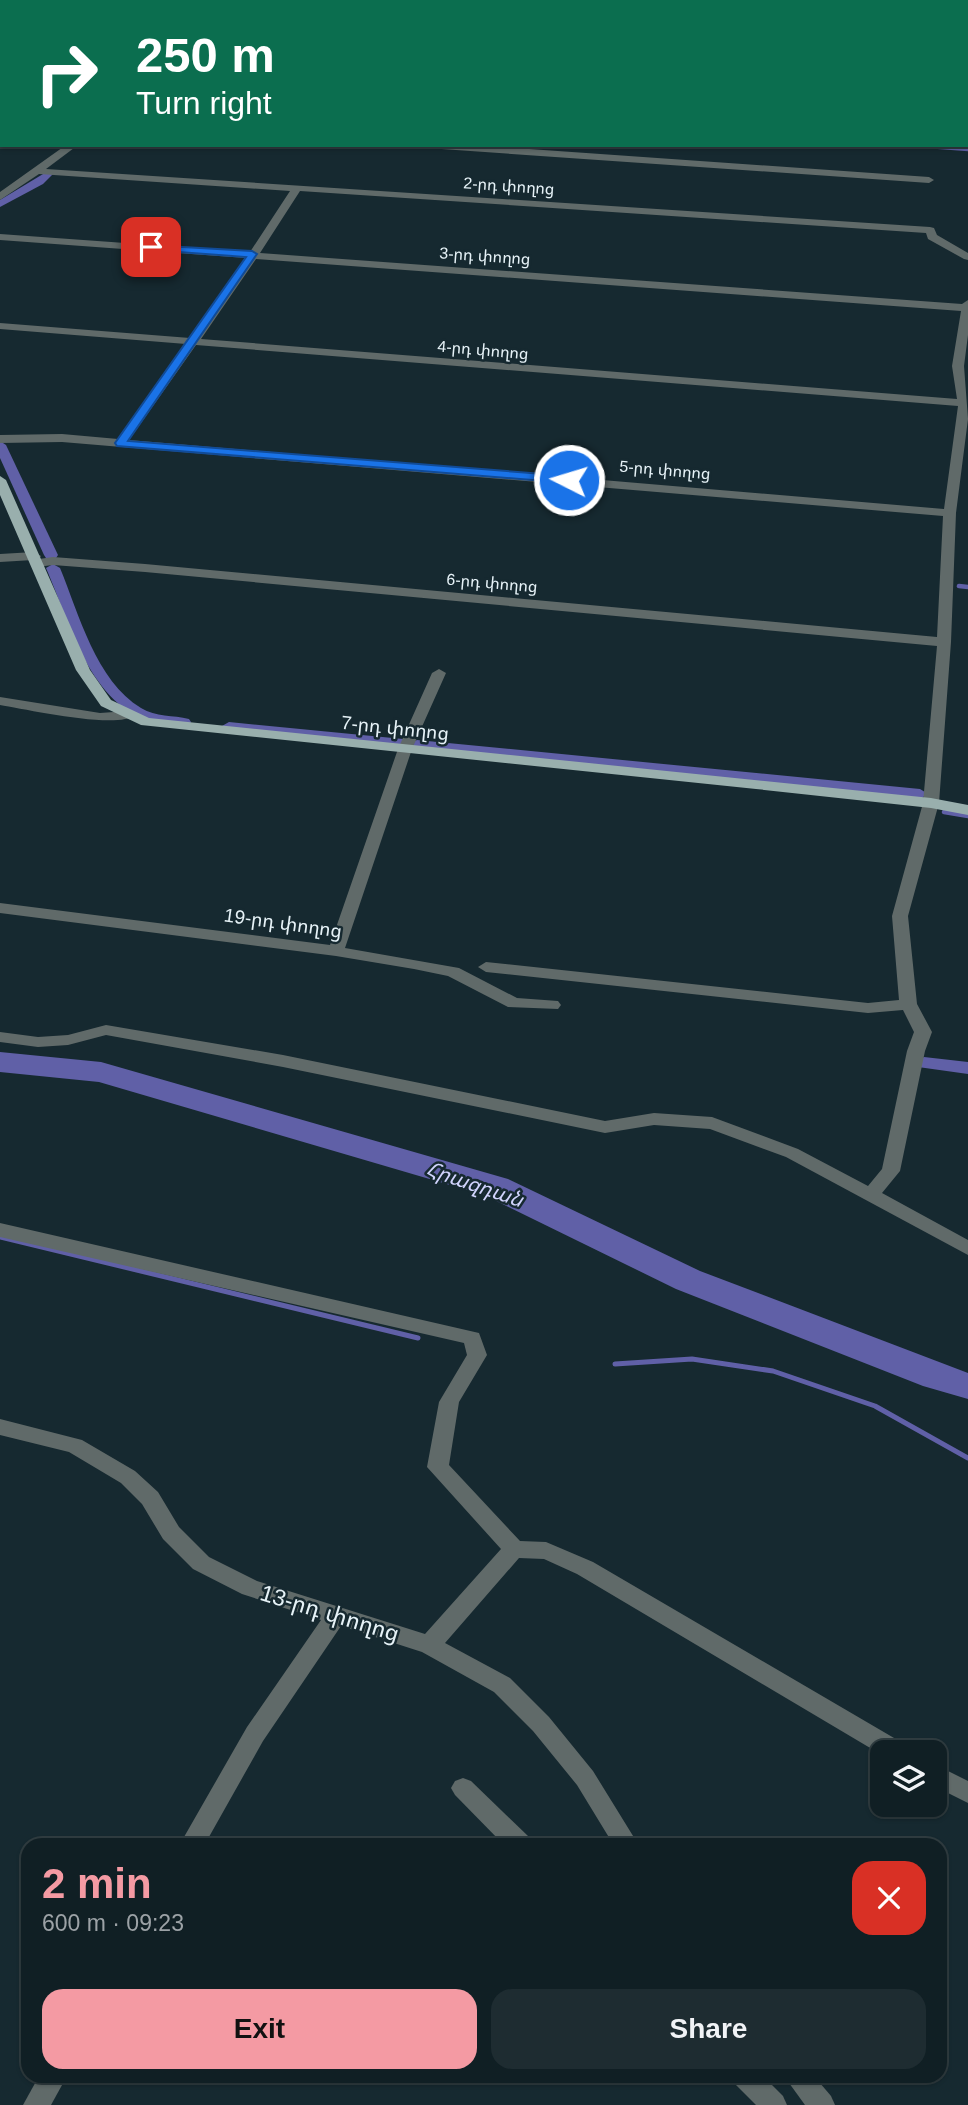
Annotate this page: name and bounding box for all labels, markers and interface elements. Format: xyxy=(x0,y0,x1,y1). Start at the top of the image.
icon: right xyxy=(21,28,112,119)
text: 250 m xyxy=(136,28,275,82)
text: Turn right xyxy=(136,85,272,121)
street label: 2-րդ փողոց xyxy=(463,174,555,199)
pin xyxy=(121,217,181,277)
icon: arrive xyxy=(132,228,170,266)
street label: 3-րդ փողոց xyxy=(439,244,531,269)
street label: 4-րդ փողոց xyxy=(437,338,529,363)
position arrow xyxy=(532,443,606,517)
street label: 5-րդ փողոց xyxy=(619,458,711,483)
street label: 6-րդ փողոց xyxy=(446,571,538,596)
street label: 7-րդ փողոց xyxy=(340,712,450,745)
street label: 19-րդ փողոց xyxy=(223,904,343,943)
water label: Հրազդան xyxy=(423,1157,528,1213)
street label: 13-րդ փողոց xyxy=(257,1580,403,1647)
map controls xyxy=(870,1740,947,1817)
button: layers xyxy=(870,1740,947,1817)
text: 2 min xyxy=(42,1860,152,1907)
button: close xyxy=(852,1861,926,1935)
text: 600 m · 09:23 xyxy=(42,1910,184,1936)
button: Exit xyxy=(42,1989,477,2069)
button: Share xyxy=(491,1989,926,2069)

